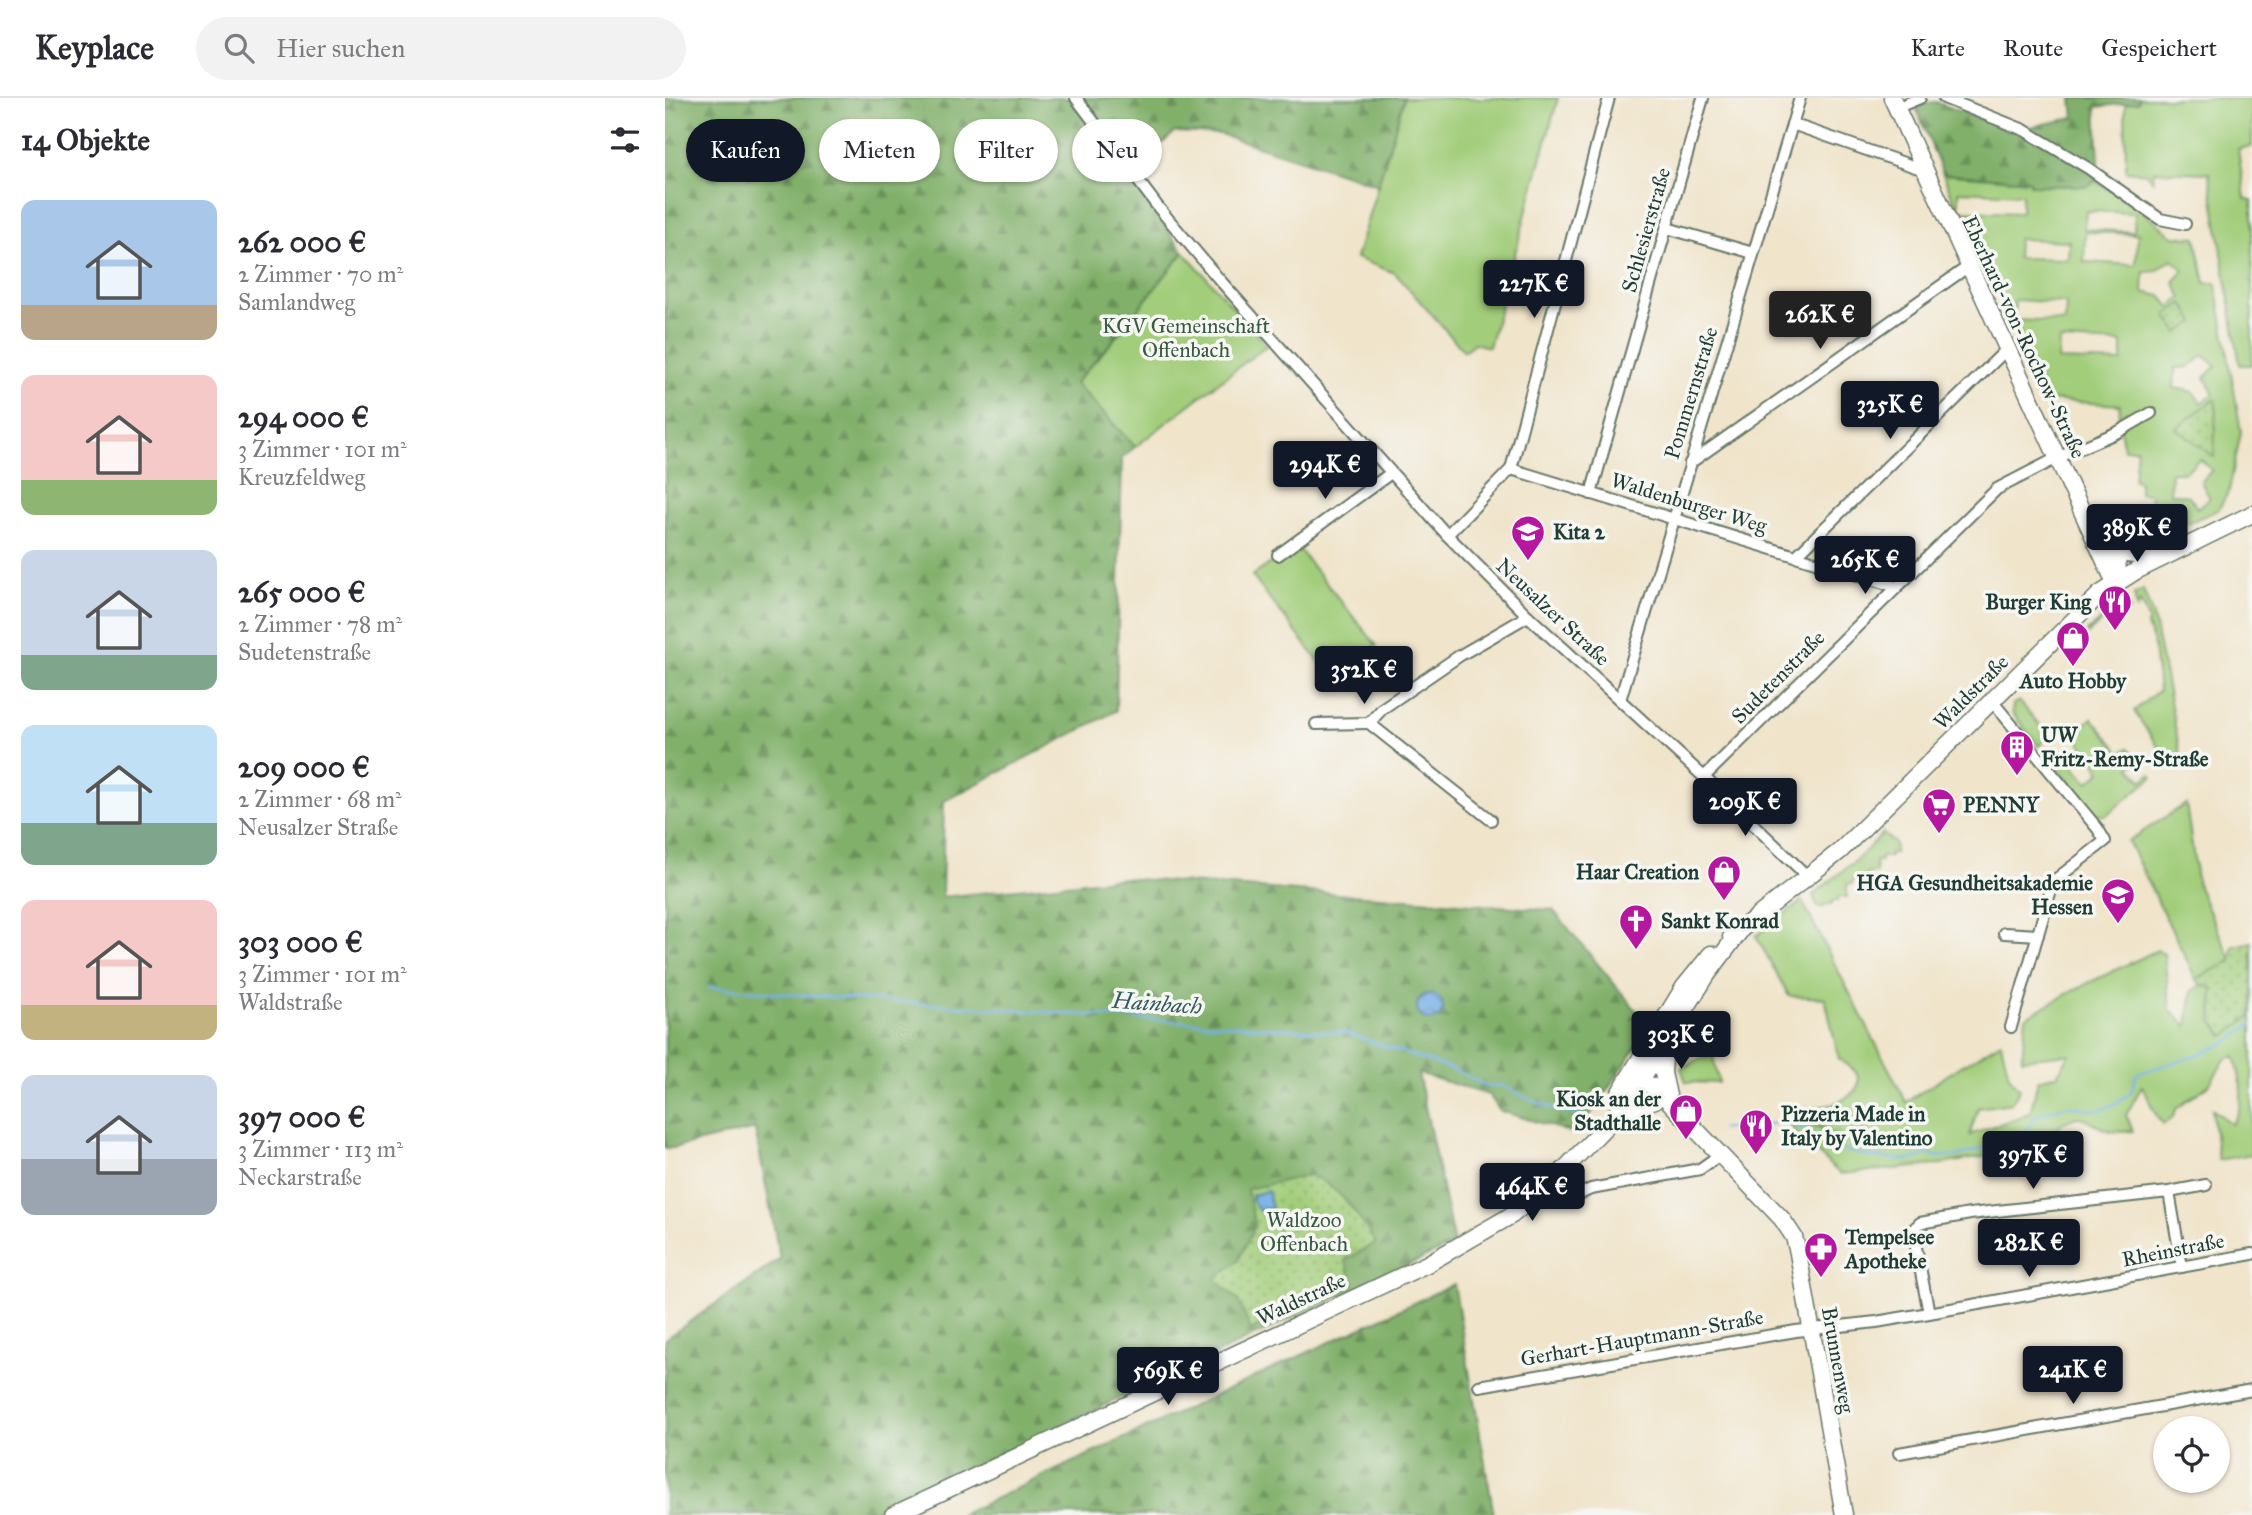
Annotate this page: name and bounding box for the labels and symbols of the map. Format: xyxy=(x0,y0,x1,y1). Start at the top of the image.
street label: Schlesierstraße xyxy=(1616,164,1676,295)
street label: Eberhard-von-Rochow-Straße xyxy=(1956,212,2092,463)
pin: 227K € xyxy=(1477,260,1591,320)
pin: 262K € xyxy=(1763,292,1877,351)
park label: KGV Gemeinschaft Offenbach xyxy=(1102,313,1270,363)
street label: Pommernstraße xyxy=(1659,324,1724,462)
pin: 325K € xyxy=(1833,382,1947,441)
pin: 294K € xyxy=(1268,442,1382,501)
street label: Waldenburger Weg xyxy=(1608,467,1770,539)
pin: 389K € xyxy=(2080,504,2194,564)
school or university icon: Kita 2 xyxy=(1509,513,1547,562)
place label: Kita 2 xyxy=(1553,519,1605,545)
pin: 265K € xyxy=(1808,536,1922,596)
street label: Neusalzer Straße xyxy=(1491,553,1616,672)
restaurant icon: Burger King xyxy=(2096,583,2134,632)
place label: Burger King xyxy=(1985,589,2092,615)
shop icon: Auto Hobby xyxy=(2054,619,2092,668)
street label: Sudetenstraße xyxy=(1726,625,1830,729)
pin: 352K € xyxy=(1307,646,1421,706)
street label: Waldstraße xyxy=(1928,649,2014,735)
place label: Auto Hobby xyxy=(2018,668,2127,694)
place label: UW Fritz-Remy-Straße xyxy=(2041,722,2209,772)
building icon: UW Fritz-Remy-Straße xyxy=(1998,728,2036,777)
pin: 209K € xyxy=(1688,778,1802,838)
supermarket icon: PENNY xyxy=(1920,786,1958,835)
place label: PENNY xyxy=(1963,792,2041,818)
shop icon: Haar Creation xyxy=(1705,853,1743,902)
place label: Haar Creation xyxy=(1576,859,1700,885)
place label: HGA Gesundheitsakademie Hessen xyxy=(1856,870,2094,920)
school or university icon: HGA Gesundheitsakademie Hessen xyxy=(2099,876,2137,925)
church icon: Sankt Konrad xyxy=(1617,902,1655,951)
place label: Sankt Konrad xyxy=(1661,908,1779,934)
water label: Hainbach xyxy=(1110,986,1203,1020)
pin: 303K € xyxy=(1624,1012,1738,1071)
place label: Kiosk an der Stadthalle xyxy=(1556,1086,1662,1136)
shop icon: Kiosk an der Stadthalle xyxy=(1667,1092,1705,1141)
place label: Pizzeria Made in Italy by Valentino xyxy=(1781,1101,1933,1151)
restaurant icon: Pizzeria Made in Italy by Valentino xyxy=(1737,1107,1775,1156)
pin: 397K € xyxy=(1976,1132,2090,1191)
pin: 464K € xyxy=(1475,1164,1589,1223)
park label: Waldzoo Offenbach xyxy=(1260,1207,1348,1257)
pin: 282K € xyxy=(1972,1220,2086,1279)
place label: Tempelsee Apotheke xyxy=(1843,1224,1934,1274)
street label: Rheinstraße xyxy=(2120,1227,2227,1273)
pharmacy icon: Tempelsee Apotheke xyxy=(1802,1230,1840,1279)
street label: Waldstraße xyxy=(1252,1267,1350,1331)
street label: Gerhart-Hauptmann-Straße xyxy=(1519,1304,1766,1372)
street label: Brunnenweg xyxy=(1816,1305,1860,1415)
pin: 241K € xyxy=(2016,1346,2130,1406)
pin: 569K € xyxy=(1111,1348,1225,1407)

